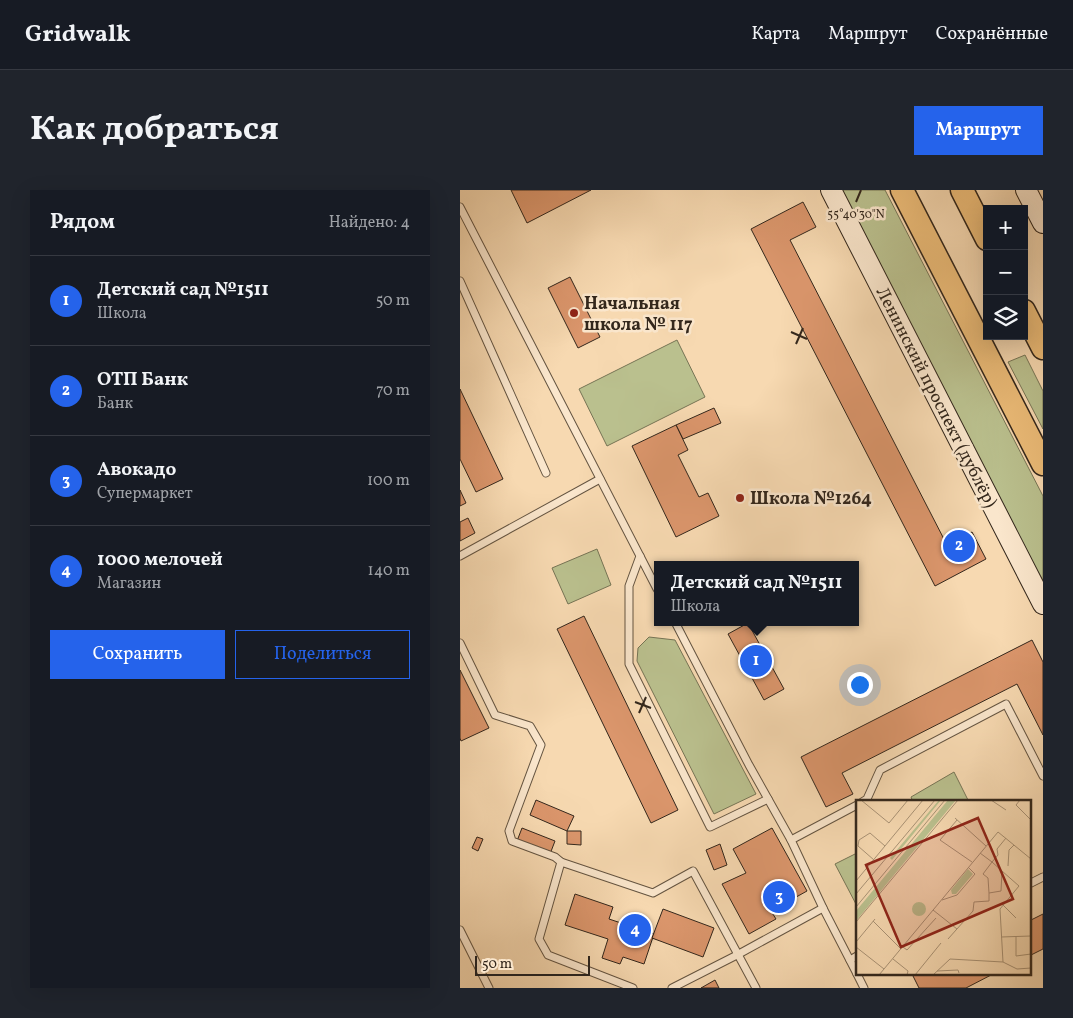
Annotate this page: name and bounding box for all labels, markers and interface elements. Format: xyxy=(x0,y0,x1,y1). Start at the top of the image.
text: Gridwalk xyxy=(25,18,131,52)
text: Карта xyxy=(751,22,800,47)
text: Маршрут xyxy=(828,22,908,47)
text: Сохранённые xyxy=(936,22,1048,47)
text: Как добраться xyxy=(30,106,279,154)
button: Маршрут xyxy=(914,106,1043,155)
map controls xyxy=(983,205,1028,340)
button: + xyxy=(983,205,1028,250)
text: 55°40'30"N xyxy=(827,207,885,223)
text: Рядом xyxy=(50,208,115,237)
text: Найдено: 4 xyxy=(329,212,410,234)
button: − xyxy=(983,250,1028,295)
text: Детский сад №1511 xyxy=(97,277,269,303)
street label: Ленинский проспект (дублёр) xyxy=(869,283,1002,512)
text: 1 xyxy=(63,290,69,312)
text: 50 m xyxy=(376,290,410,312)
place label: Начальная школа № 117 xyxy=(584,292,693,338)
button: layers xyxy=(983,295,1028,340)
text: Школа xyxy=(97,303,147,325)
marker: Начальная школа № 117 xyxy=(568,307,580,319)
text: ОТП Банк xyxy=(97,367,188,393)
text: 2 xyxy=(62,380,70,402)
text: 70 m xyxy=(376,380,410,402)
text: Банк xyxy=(97,393,133,415)
text: Авокадо xyxy=(97,457,176,483)
text: 3 xyxy=(62,470,70,492)
text: 100 m xyxy=(367,470,410,492)
text: Супермаркет xyxy=(97,483,193,505)
place label: Школа №1264 xyxy=(750,487,872,512)
marker: Школа №1264 xyxy=(734,492,746,504)
pin: 2 xyxy=(943,527,975,565)
text: 1000 мелочей xyxy=(97,547,223,573)
text: 4 xyxy=(61,560,71,582)
text: 140 m xyxy=(368,560,410,582)
popup xyxy=(654,561,859,626)
text: Детский сад №1511 xyxy=(671,570,842,596)
text: Магазин xyxy=(97,573,161,595)
text: Школа xyxy=(671,596,720,618)
button: Сохранить xyxy=(50,630,225,679)
button: Поделиться xyxy=(235,630,410,679)
pin: 1 xyxy=(740,642,772,680)
your location xyxy=(847,672,873,698)
inset map xyxy=(856,800,1030,976)
pin: 3 xyxy=(763,878,795,916)
pin: 4 xyxy=(619,911,651,949)
scale bar xyxy=(475,953,590,976)
text: 50 m xyxy=(482,955,512,974)

